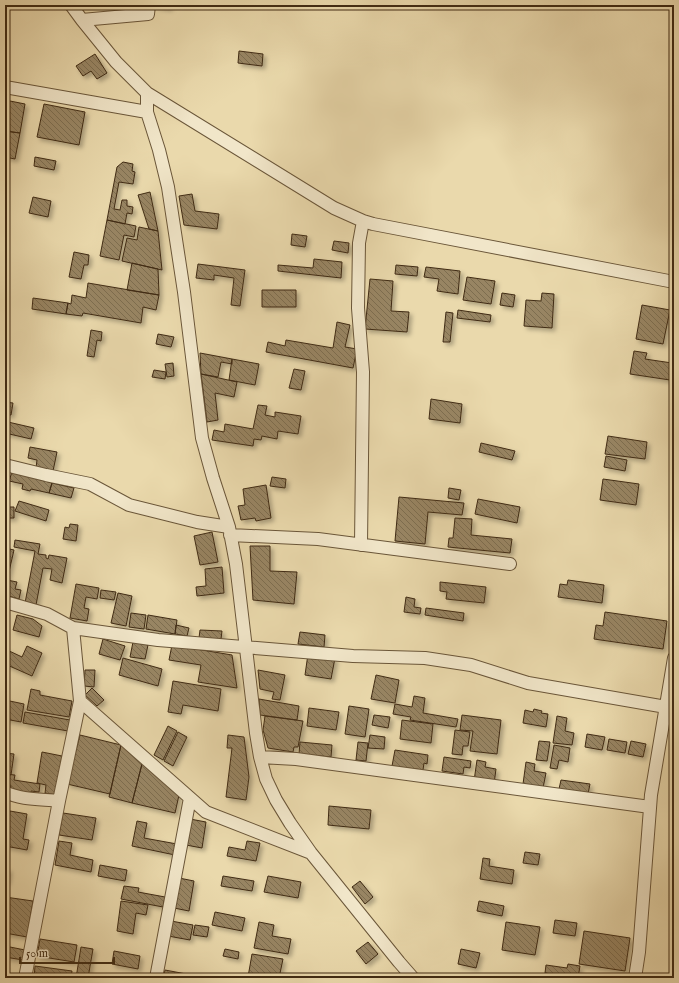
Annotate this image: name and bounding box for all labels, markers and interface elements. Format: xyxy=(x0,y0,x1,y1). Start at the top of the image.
scale bar xyxy=(20,939,114,965)
text: 50 m xyxy=(26,946,48,961)

